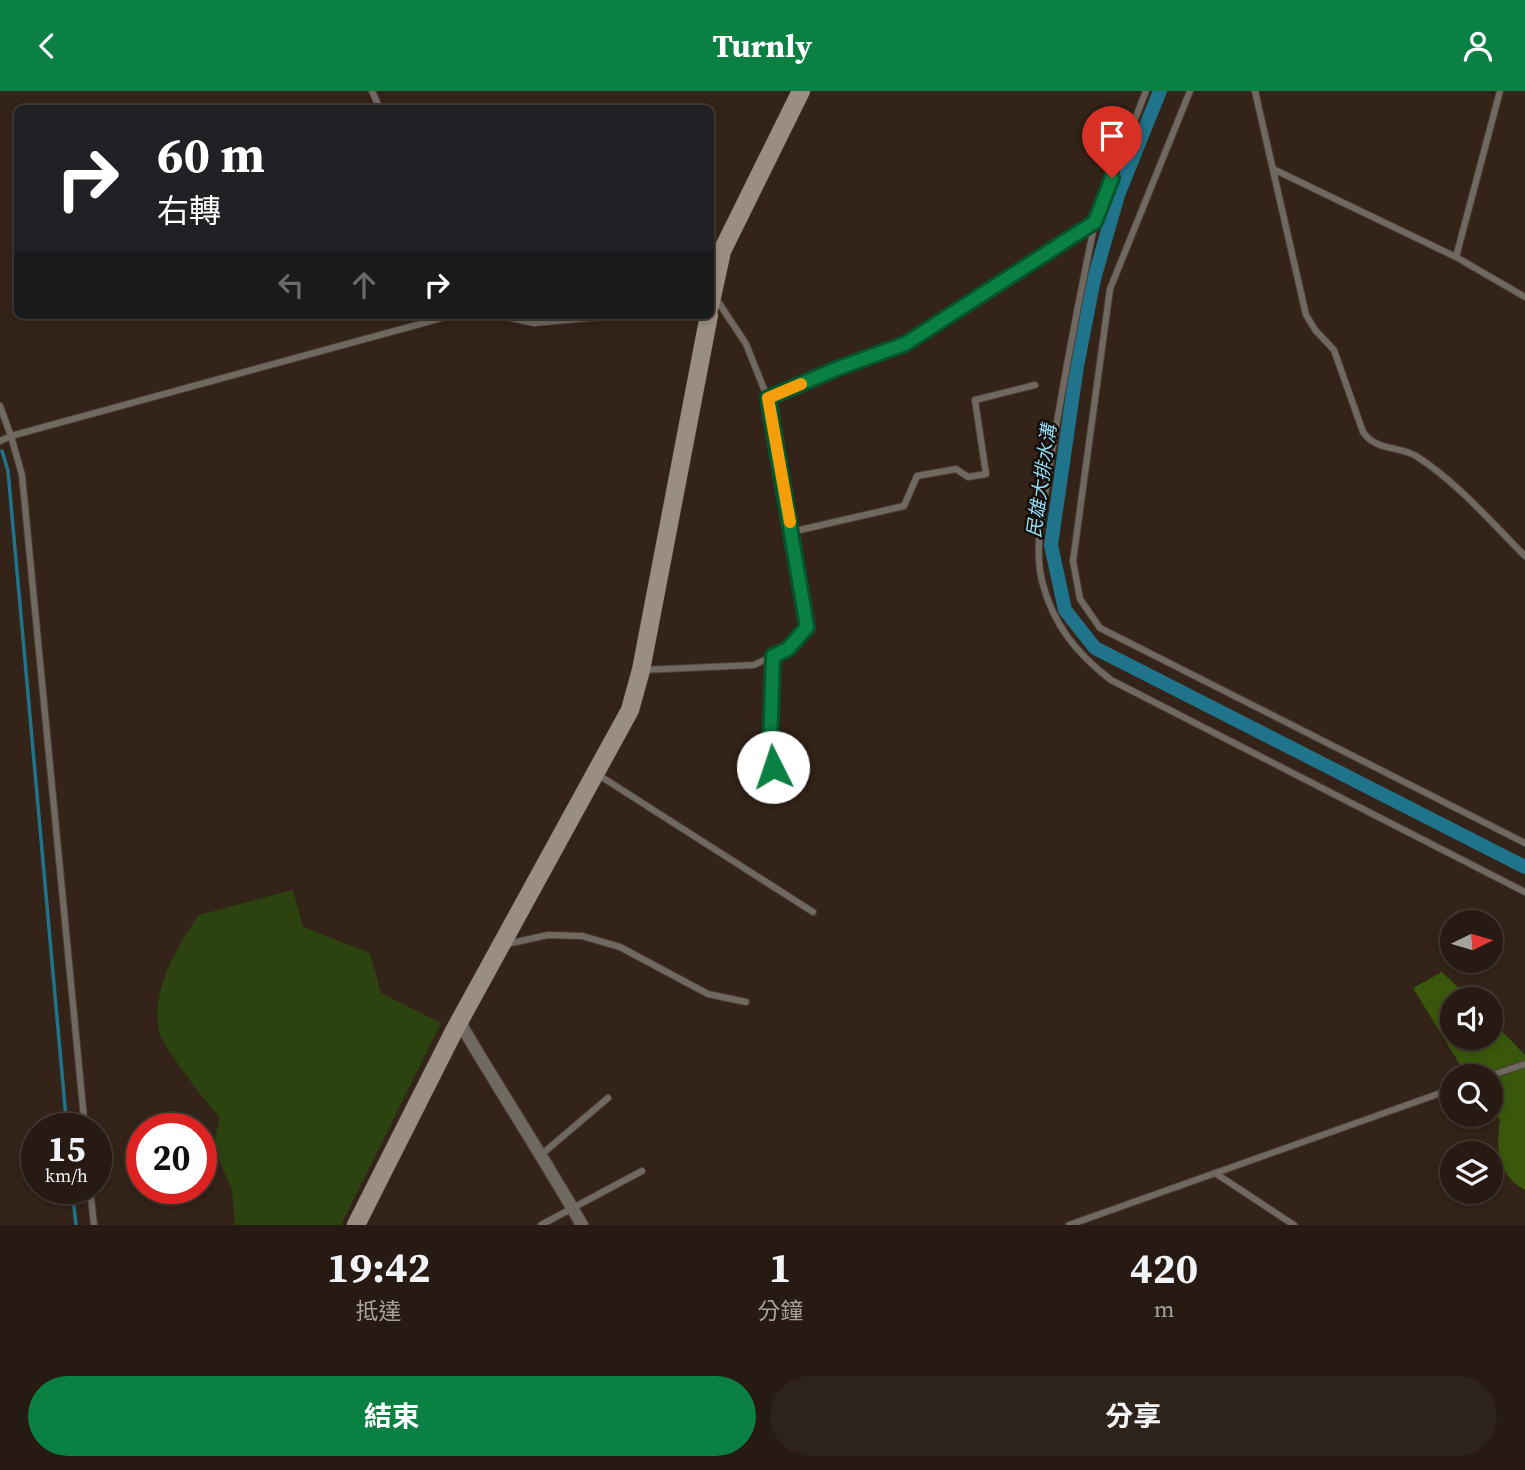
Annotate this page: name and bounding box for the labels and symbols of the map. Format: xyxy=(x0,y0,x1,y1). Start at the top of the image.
pin xyxy=(1082,106,1142,178)
water label: 民雄大排水溝 xyxy=(1020,420,1062,539)
position arrow xyxy=(736,730,810,804)
north arrow xyxy=(1440,910,1503,973)
speed limit sign: 20 xyxy=(126,1113,217,1204)

